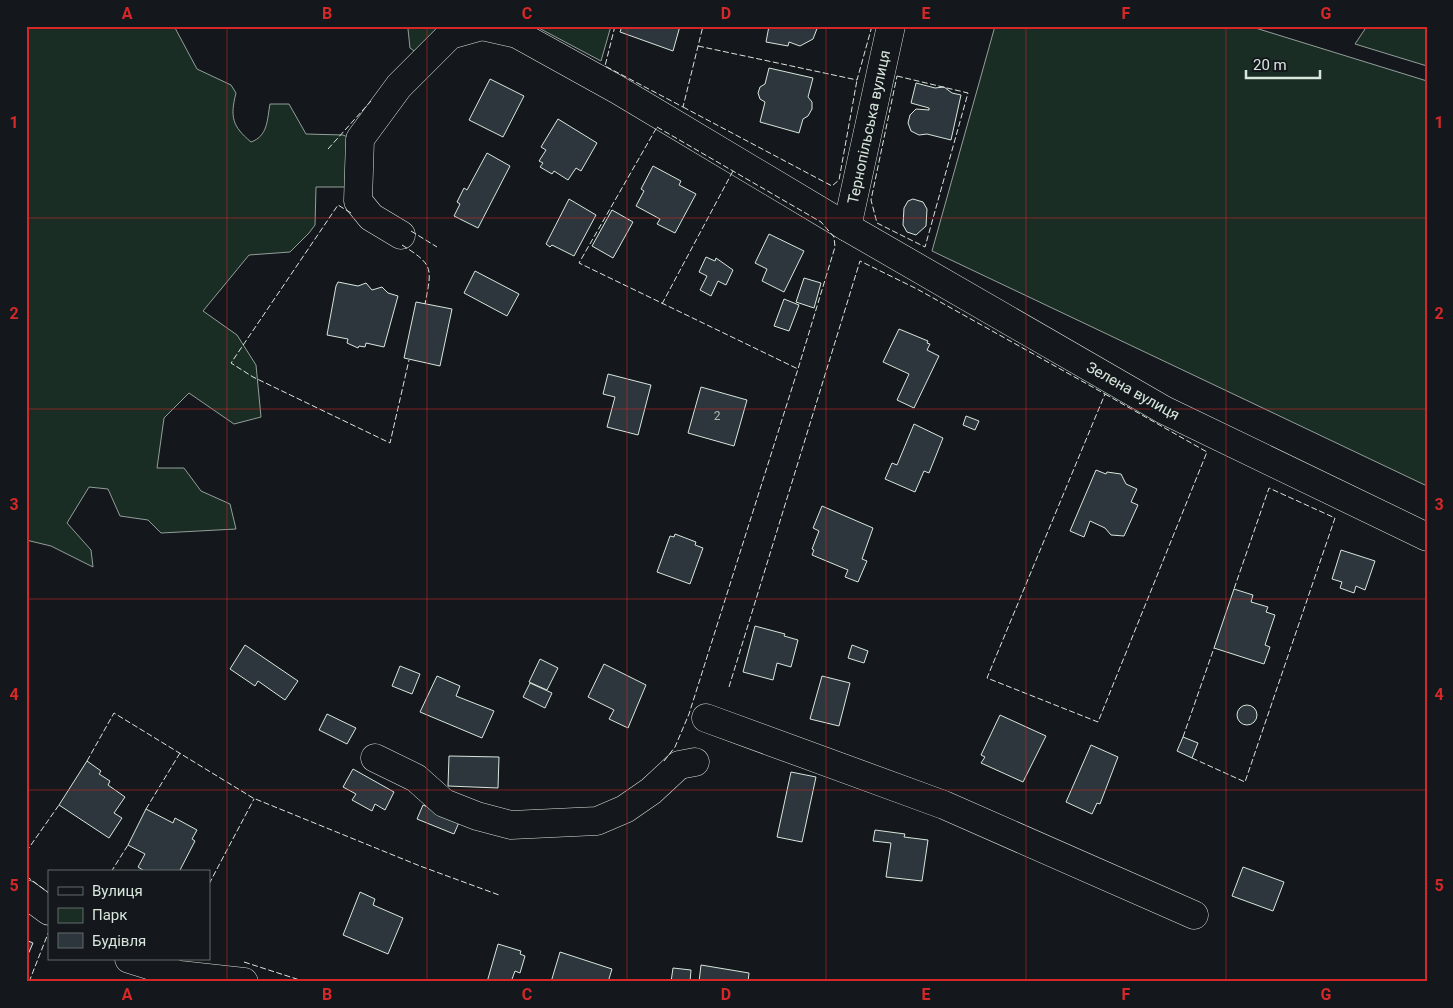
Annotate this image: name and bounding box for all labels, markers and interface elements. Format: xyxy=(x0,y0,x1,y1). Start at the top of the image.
text: A xyxy=(122,4,133,23)
text: B xyxy=(322,4,332,23)
text: C xyxy=(522,4,532,23)
text: D xyxy=(721,4,731,23)
text: E xyxy=(922,4,931,23)
text: F xyxy=(1122,4,1131,23)
text: G xyxy=(1321,4,1332,23)
street label: Тернопільська вулиця xyxy=(844,48,894,206)
scale bar xyxy=(1246,48,1319,80)
text: 20 m xyxy=(1253,56,1287,74)
text: 1 xyxy=(9,113,19,132)
text: 1 xyxy=(1434,113,1444,132)
text: 2 xyxy=(9,304,19,323)
text: 2 xyxy=(1434,304,1444,323)
street label: Зелена вулиця xyxy=(1083,358,1183,424)
house number: 2 xyxy=(714,409,721,423)
text: 3 xyxy=(9,495,19,514)
text: 3 xyxy=(1434,495,1444,514)
text: 4 xyxy=(9,685,19,704)
text: 4 xyxy=(1434,685,1444,704)
legend xyxy=(48,870,210,960)
text: 5 xyxy=(9,876,19,895)
text: 5 xyxy=(1434,876,1444,895)
text: Вулиця xyxy=(92,882,143,900)
text: Парк xyxy=(92,906,127,924)
text: Будівля xyxy=(92,932,146,950)
text: A xyxy=(122,985,133,1004)
text: B xyxy=(322,985,332,1004)
text: C xyxy=(522,985,532,1004)
text: D xyxy=(721,985,731,1004)
text: E xyxy=(922,985,931,1004)
text: F xyxy=(1122,985,1131,1004)
text: G xyxy=(1321,985,1332,1004)

